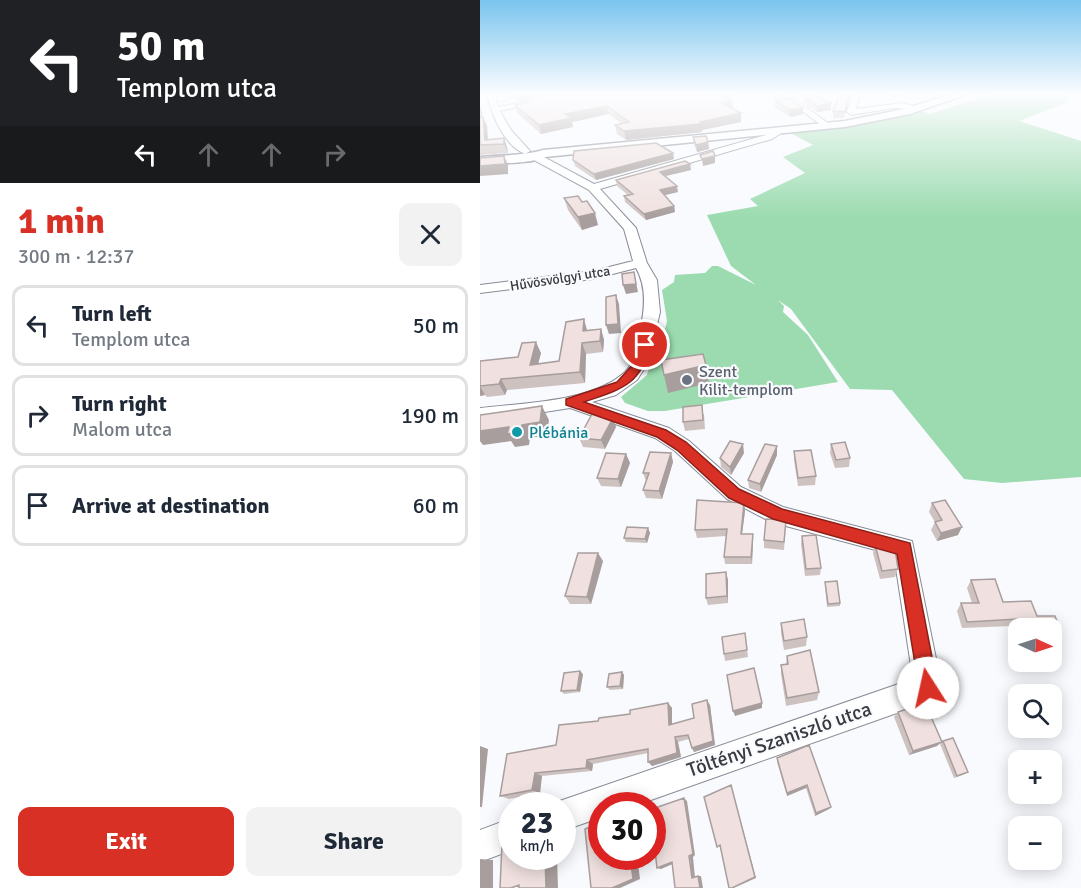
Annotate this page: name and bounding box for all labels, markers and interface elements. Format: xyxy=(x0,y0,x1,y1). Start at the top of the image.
text: 50 m xyxy=(117,21,206,72)
icon: left xyxy=(18,24,96,102)
text: Templom utca xyxy=(117,72,277,105)
icon: left xyxy=(129,138,162,171)
icon: ahead xyxy=(192,138,225,171)
icon: ahead xyxy=(255,138,288,171)
icon: right xyxy=(318,138,351,171)
text: 1 min xyxy=(18,199,105,244)
button: close xyxy=(399,203,462,266)
text: 300 m · 12:37 xyxy=(18,244,134,269)
street label: Hűvösvölgyi utca xyxy=(509,262,611,295)
text: Turn left xyxy=(72,300,152,327)
icon: left xyxy=(21,309,54,342)
text: 50 m xyxy=(413,312,459,339)
pin xyxy=(619,319,670,370)
text: Templom utca xyxy=(72,327,190,352)
icon: arrive xyxy=(628,328,661,361)
place label: Szent Kilit-templom xyxy=(699,362,793,400)
marker: Szent Kilit-templom xyxy=(680,373,694,387)
text: Turn right xyxy=(72,390,167,417)
icon: right xyxy=(21,399,54,432)
text: 190 m xyxy=(401,402,459,429)
text: Malom utca xyxy=(72,417,172,442)
place label: Plébánia xyxy=(529,423,588,443)
marker: Plébánia xyxy=(510,425,524,439)
icon: arrive xyxy=(21,489,54,522)
text: Arrive at destination xyxy=(72,492,269,519)
text: 60 m xyxy=(413,492,459,519)
north arrow xyxy=(1008,618,1062,672)
map controls xyxy=(1008,618,1062,870)
position arrow xyxy=(896,656,960,720)
button: search xyxy=(1008,684,1062,738)
street label: Töltényi Szaniszló utca xyxy=(684,696,875,783)
button: + xyxy=(1008,750,1062,804)
speed limit sign: 30 xyxy=(588,792,666,870)
text: 23 xyxy=(521,805,553,842)
button: Exit xyxy=(18,807,234,876)
button: Share xyxy=(246,807,462,876)
button: − xyxy=(1008,816,1062,870)
text: km/h xyxy=(520,837,554,855)

